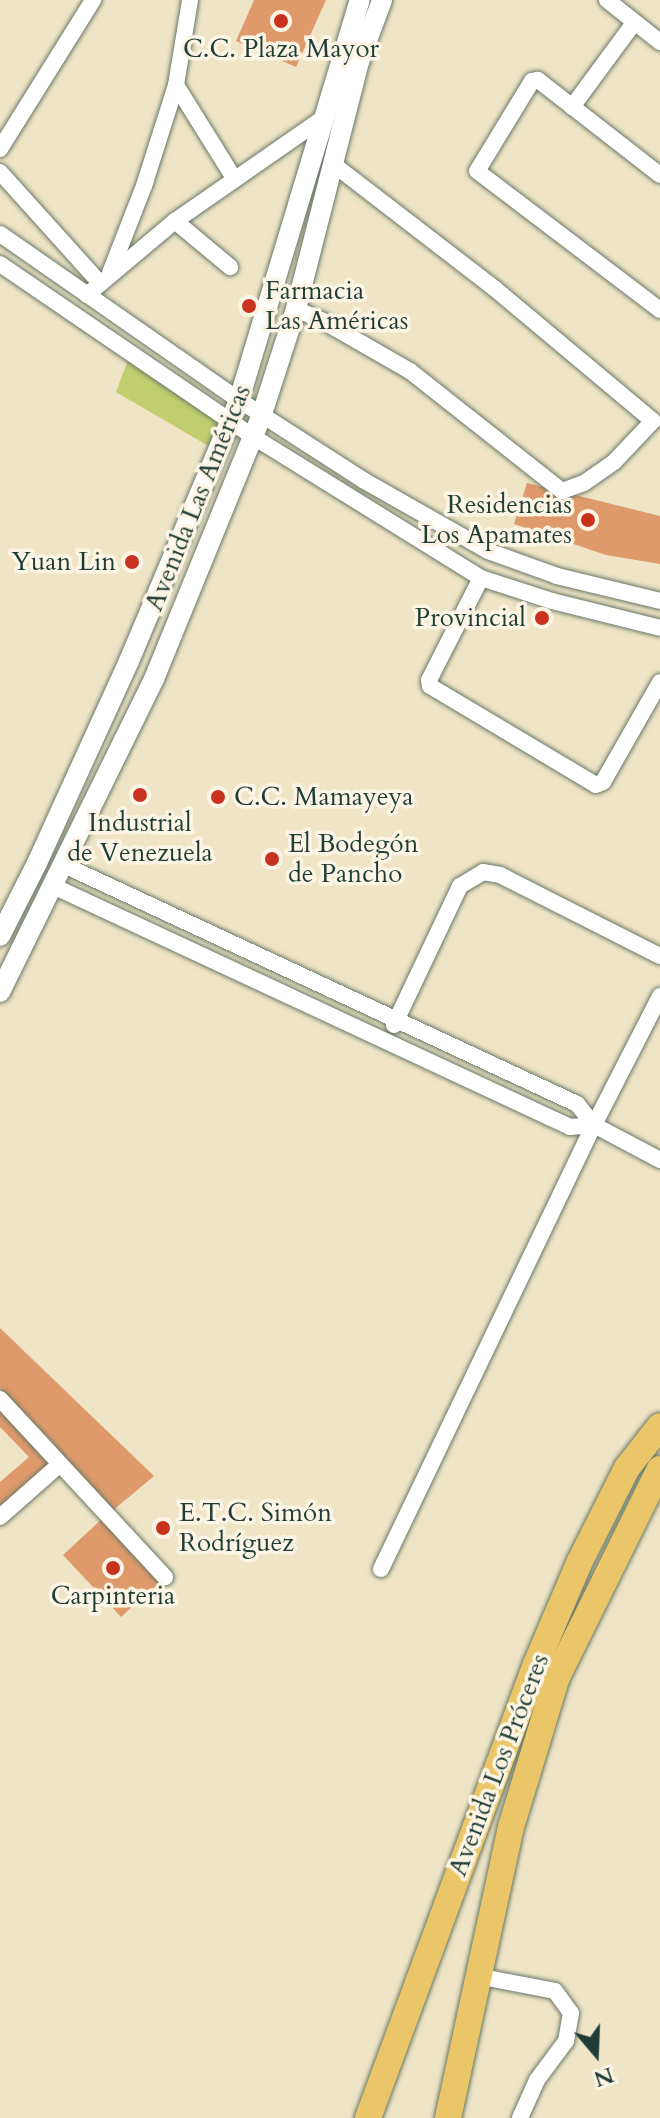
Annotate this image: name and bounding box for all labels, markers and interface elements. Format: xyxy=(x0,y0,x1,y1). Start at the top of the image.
marker: C.C. Plaza Mayor xyxy=(272,12,290,30)
place label: C.C. Plaza Mayor xyxy=(183,33,379,65)
place label: Farmacia Las Américas xyxy=(265,275,409,336)
marker: Farmacia Las Américas xyxy=(240,297,258,315)
street label: Avenida Las Américas xyxy=(138,380,258,616)
place label: Residencias Los Apamates xyxy=(421,489,572,550)
marker: Residencias Los Apamates xyxy=(579,511,597,529)
place label: Yuan Lin xyxy=(12,546,116,578)
marker: Yuan Lin xyxy=(123,553,141,571)
place label: Provincial xyxy=(415,602,526,634)
marker: Provincial xyxy=(533,609,551,627)
place label: C.C. Mamayeya xyxy=(234,781,413,813)
marker: Industrial de Venezuela xyxy=(131,786,149,804)
marker: C.C. Mamayeya xyxy=(209,788,227,806)
place label: Industrial de Venezuela xyxy=(67,807,213,868)
place label: El Bodegón de Pancho xyxy=(288,828,418,890)
marker: El Bodegón de Pancho xyxy=(263,850,281,868)
place label: E.T.C. Simón Rodríguez xyxy=(179,1497,332,1558)
marker: E.T.C. Simón Rodríguez xyxy=(154,1519,172,1537)
marker: Carpinteria xyxy=(104,1559,122,1577)
place label: Carpinteria xyxy=(51,1580,175,1612)
street label: Avenida Los Próceres xyxy=(442,1649,556,1881)
north arrow xyxy=(556,2014,636,2094)
text: N xyxy=(590,2059,618,2094)

